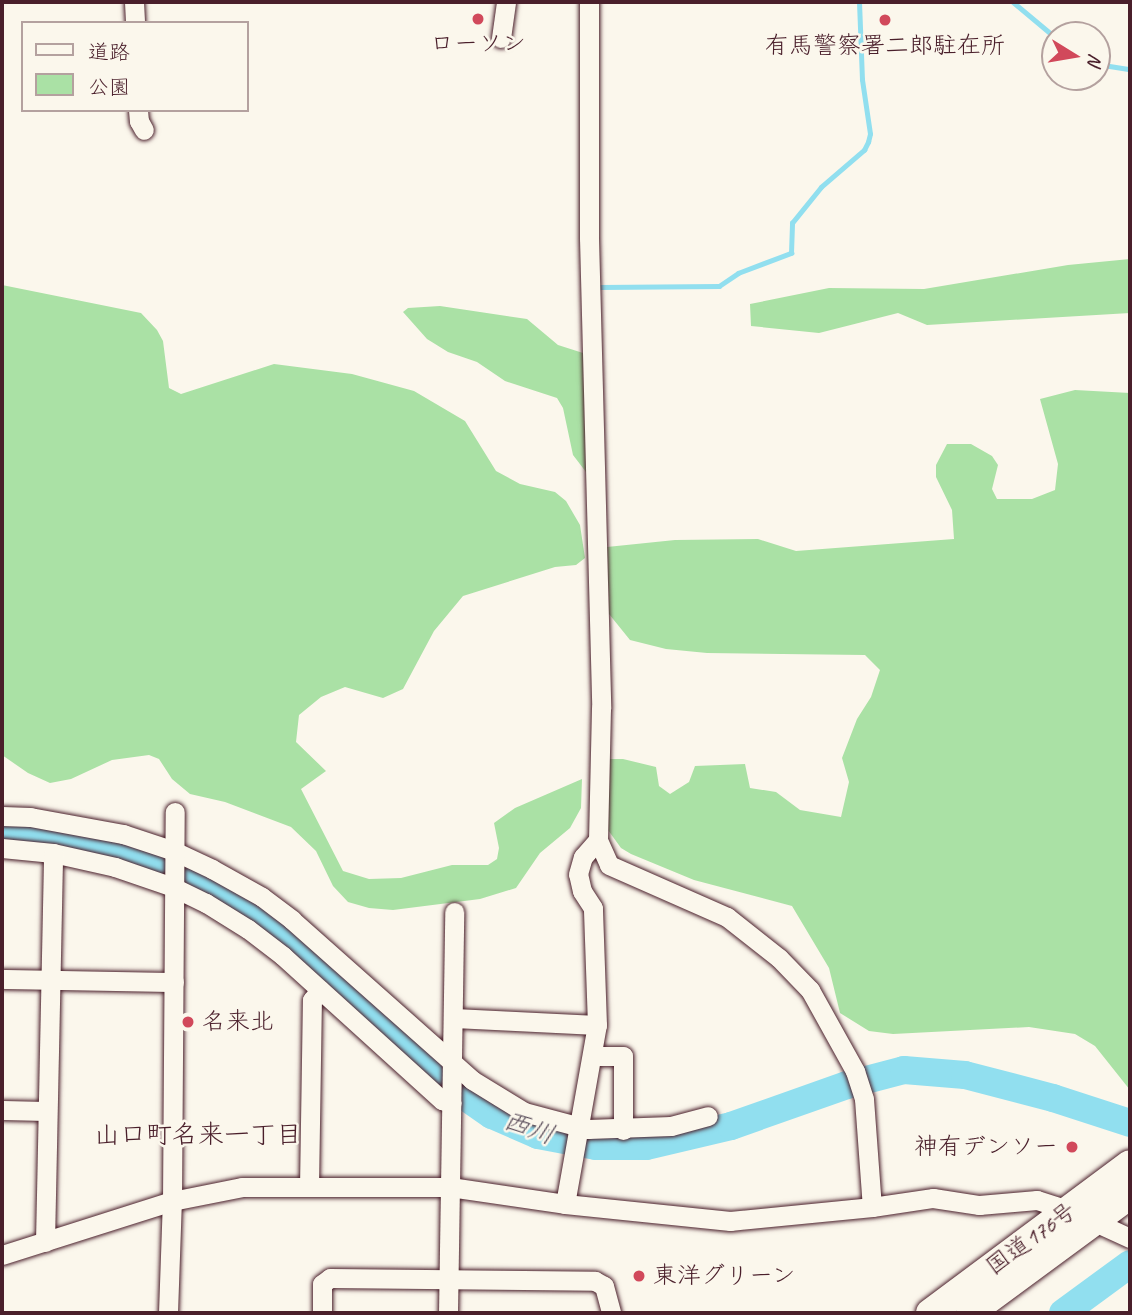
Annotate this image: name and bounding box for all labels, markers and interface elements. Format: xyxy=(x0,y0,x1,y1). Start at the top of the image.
marker: ローソン xyxy=(470,11,486,27)
marker: 有馬警察署二郎駐在所 xyxy=(877,12,893,28)
legend xyxy=(21,21,248,112)
north arrow xyxy=(1041,21,1111,91)
place label: ローソン xyxy=(430,30,526,58)
place label: 有馬警察署二郎駐在所 xyxy=(765,32,1005,60)
text: 道路 xyxy=(88,39,130,65)
text: N xyxy=(1082,52,1108,68)
text: 公園 xyxy=(88,74,130,100)
place label: 名来北 xyxy=(202,1008,274,1036)
marker: 名来北 xyxy=(180,1014,196,1030)
water label: 西川 xyxy=(499,1105,559,1151)
district label: 山口町名来一丁目 xyxy=(94,1119,302,1151)
place label: 神有デンソー xyxy=(914,1133,1058,1161)
marker: 神有デンソー xyxy=(1064,1139,1080,1155)
street label: 国道176号 xyxy=(980,1197,1082,1281)
place label: 東洋グリーン xyxy=(653,1262,797,1290)
marker: 東洋グリーン xyxy=(631,1268,647,1284)

